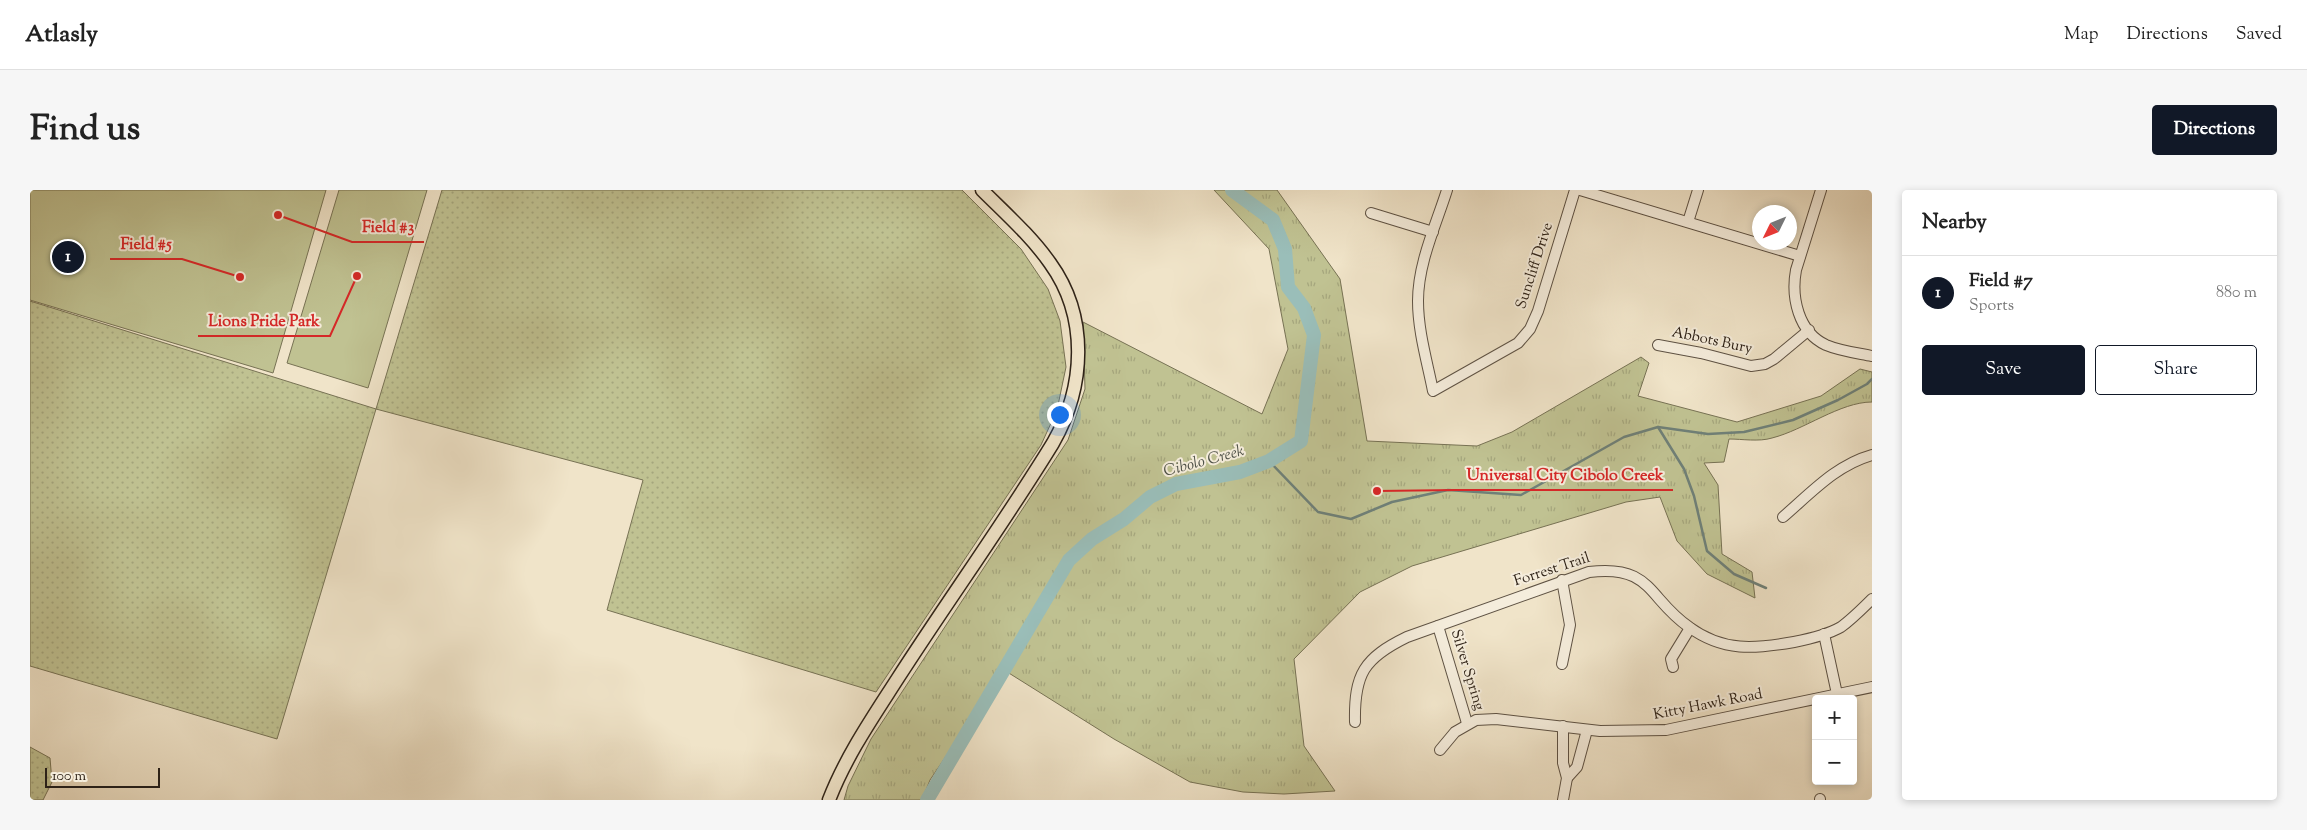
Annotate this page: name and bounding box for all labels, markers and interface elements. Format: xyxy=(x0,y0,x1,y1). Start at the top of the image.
text: Atlasly xyxy=(25,18,98,52)
text: Map xyxy=(2064,22,2099,48)
text: Directions xyxy=(2127,22,2208,48)
text: Saved xyxy=(2236,22,2282,48)
text: Find us xyxy=(30,105,140,156)
button: Directions xyxy=(2152,105,2277,155)
north arrow xyxy=(1752,205,1797,250)
text: Nearby xyxy=(1922,208,1987,238)
callout: Field #3 xyxy=(352,211,424,242)
text: Field #3 xyxy=(362,217,415,240)
street label: Suncliff Drive xyxy=(1511,220,1559,312)
callout: Field #5 xyxy=(110,228,182,259)
text: Field #5 xyxy=(120,234,172,257)
pin: 1 xyxy=(52,238,84,276)
text: Field #7 xyxy=(1969,268,2033,295)
text: 1 xyxy=(1935,282,1941,305)
text: 880 m xyxy=(2216,282,2257,305)
text: Sports xyxy=(1969,295,2014,318)
callout: Lions Pride Park xyxy=(198,305,330,336)
text: Lions Pride Park xyxy=(208,311,320,334)
street label: Abbots Bury xyxy=(1670,322,1755,360)
button: Save xyxy=(1922,345,2085,395)
button: Share xyxy=(2095,345,2257,395)
your location xyxy=(1047,402,1073,428)
water label: Cibolo Creek xyxy=(1161,440,1247,484)
callout: Universal City Cibolo Creek xyxy=(1456,459,1673,490)
text: Universal City Cibolo Creek xyxy=(1466,465,1664,488)
street label: Forrest Trail xyxy=(1511,548,1593,592)
street label: Silver Spring xyxy=(1445,627,1489,713)
street label: Kitty Hawk Road xyxy=(1652,684,1765,726)
map controls xyxy=(1812,695,1857,785)
button: + xyxy=(1812,695,1857,740)
button: − xyxy=(1812,740,1857,785)
scale bar xyxy=(45,765,160,788)
text: 100 m xyxy=(52,767,86,787)

